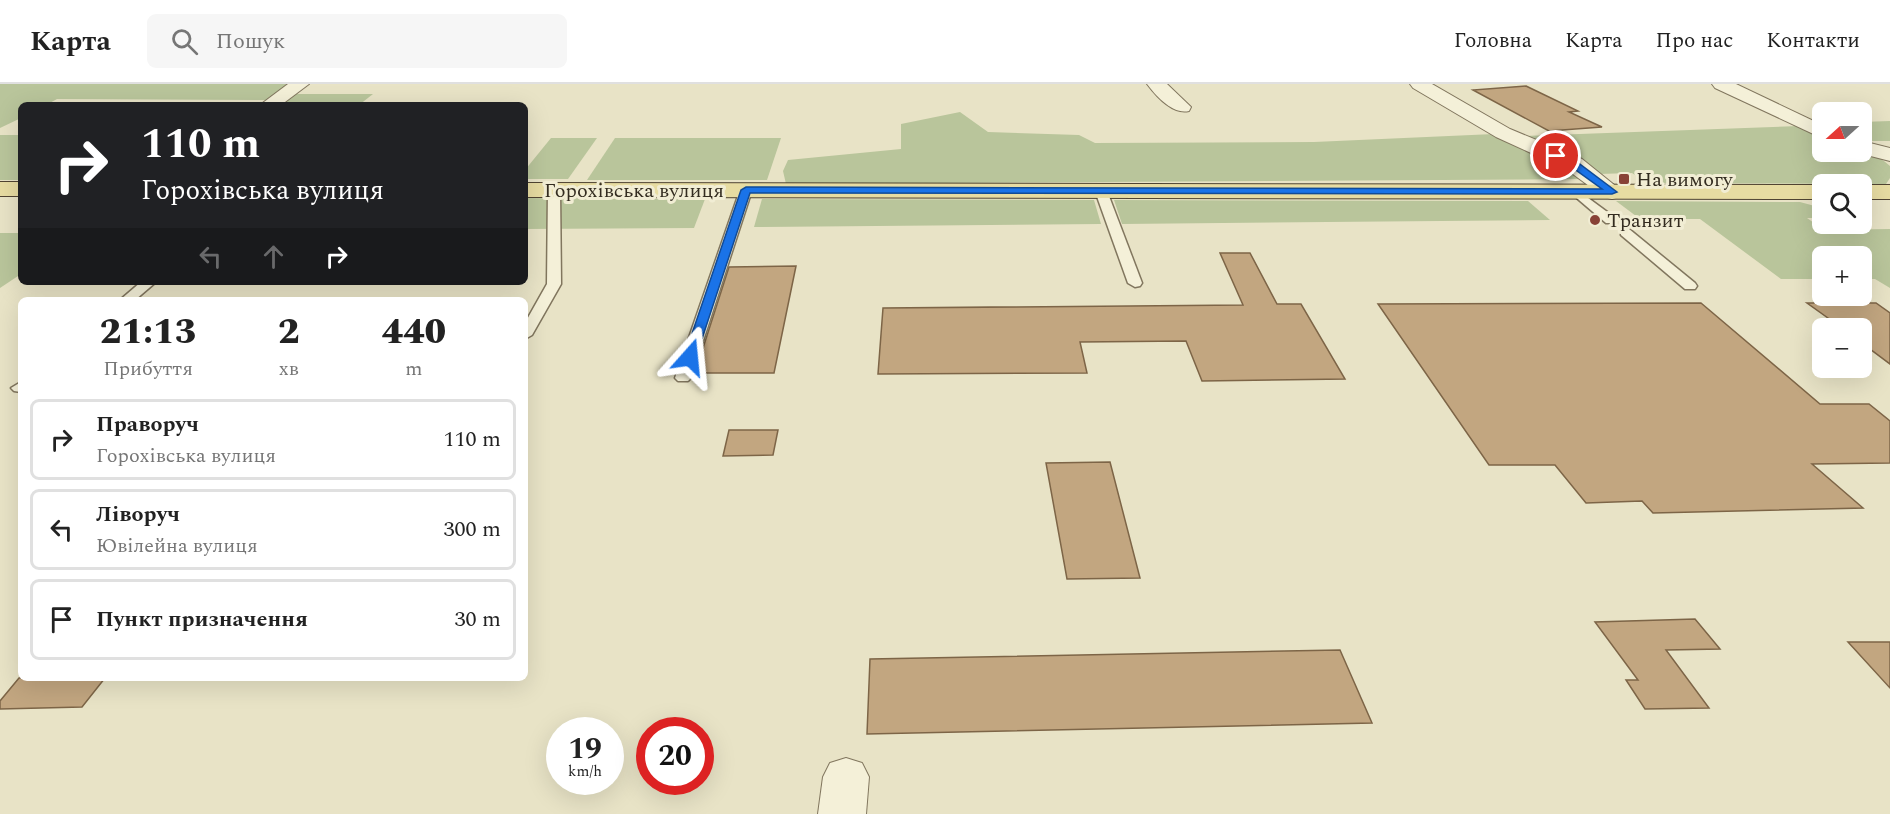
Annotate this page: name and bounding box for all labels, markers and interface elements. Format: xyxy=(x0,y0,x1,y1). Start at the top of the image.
search box xyxy=(147,14,567,68)
text: Карта xyxy=(30,20,111,63)
icon: search xyxy=(168,25,201,58)
text: Пошук xyxy=(216,25,285,58)
text: Головна xyxy=(1454,25,1532,57)
text: Карта xyxy=(1565,25,1623,57)
text: Про нас xyxy=(1656,25,1733,57)
text: Контакти xyxy=(1766,25,1860,57)
north arrow xyxy=(1812,102,1872,162)
map controls xyxy=(1812,102,1872,378)
text: 110 m xyxy=(141,113,260,176)
icon: right xyxy=(42,126,120,204)
pin xyxy=(1530,130,1581,181)
icon: arrive xyxy=(1539,139,1572,172)
place label: На вимогу xyxy=(1636,165,1734,195)
text: Горохівська вулиця xyxy=(141,170,384,212)
marker: На вимогу xyxy=(1617,172,1631,186)
button: search xyxy=(1812,174,1872,234)
street label: Горохівська вулиця xyxy=(544,176,724,206)
place label: Транзит xyxy=(1607,206,1684,236)
marker: Транзит xyxy=(1588,213,1602,227)
icon: left xyxy=(194,240,227,273)
icon: ahead xyxy=(257,240,290,273)
icon: right xyxy=(320,240,353,273)
button: + xyxy=(1812,246,1872,306)
text: 21:13 xyxy=(100,305,196,360)
text: 2 xyxy=(278,305,300,360)
text: 440 xyxy=(381,305,446,360)
button: − xyxy=(1812,318,1872,378)
position arrow xyxy=(658,325,722,389)
text: Прибуття xyxy=(103,354,193,384)
text: хв xyxy=(279,354,299,384)
text: m xyxy=(405,354,422,384)
text: Праворуч xyxy=(96,408,199,441)
icon: right xyxy=(45,423,78,456)
text: 110 m xyxy=(444,423,501,456)
text: Горохівська вулиця xyxy=(96,441,276,471)
text: Ліворуч xyxy=(96,498,180,531)
icon: left xyxy=(45,513,78,546)
text: 300 m xyxy=(444,513,501,546)
text: Ювілейна вулиця xyxy=(96,531,258,561)
icon: arrive xyxy=(45,603,78,636)
text: Пункт призначення xyxy=(96,603,308,636)
text: 30 m xyxy=(455,603,501,636)
speed limit sign: 20 xyxy=(636,717,714,795)
text: 19 xyxy=(568,726,602,772)
text: km/h xyxy=(568,760,602,783)

